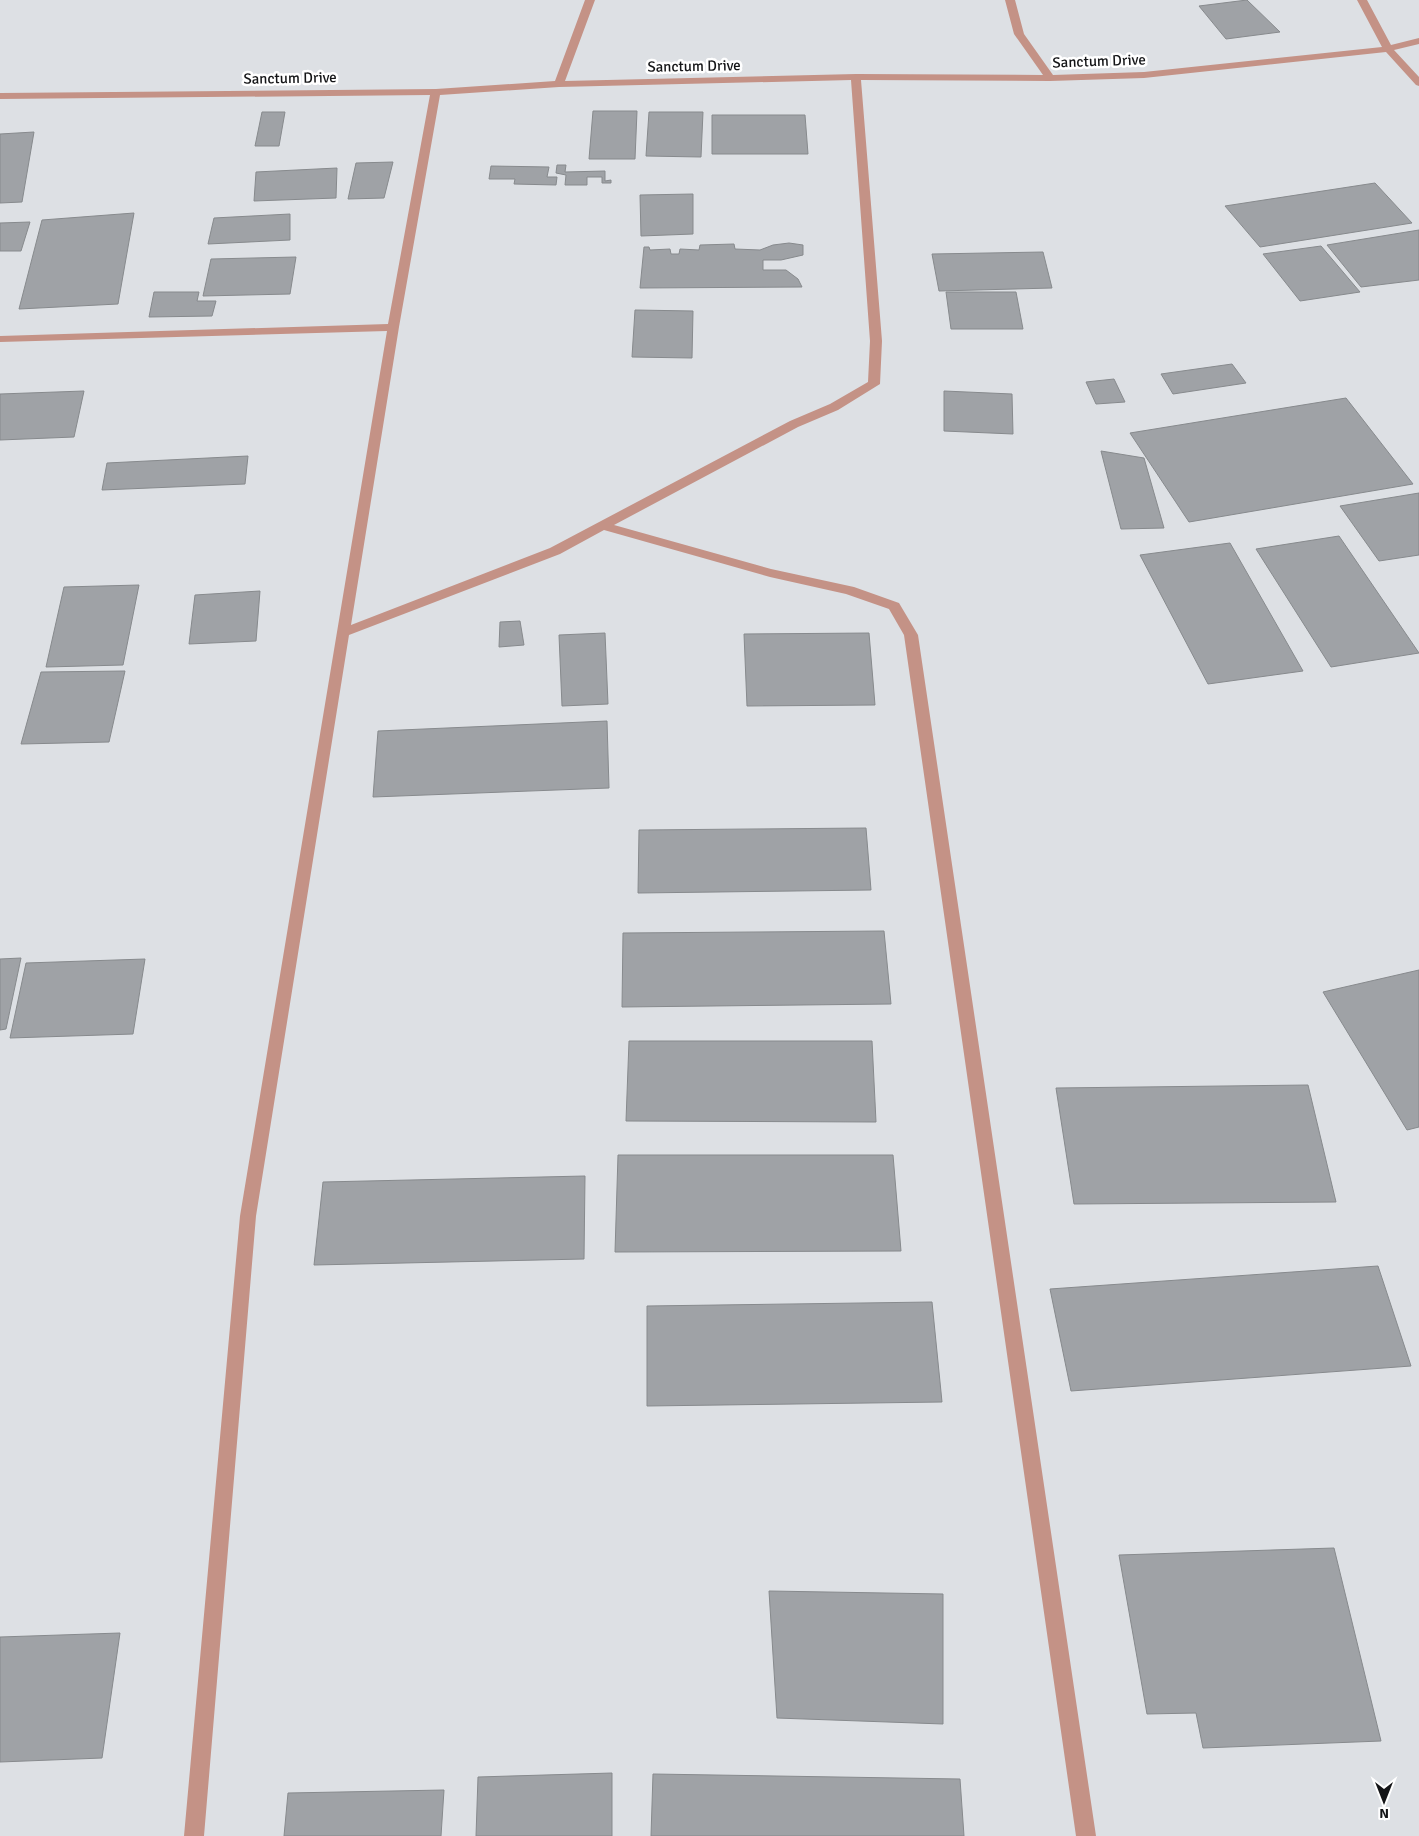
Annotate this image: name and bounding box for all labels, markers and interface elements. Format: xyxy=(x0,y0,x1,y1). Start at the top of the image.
street label: Sanctum Drive xyxy=(1052,50,1146,72)
street label: Sanctum Drive xyxy=(647,56,741,76)
street label: Sanctum Drive xyxy=(243,68,337,88)
north arrow xyxy=(1359,1776,1409,1826)
text: N xyxy=(1379,1805,1389,1822)

